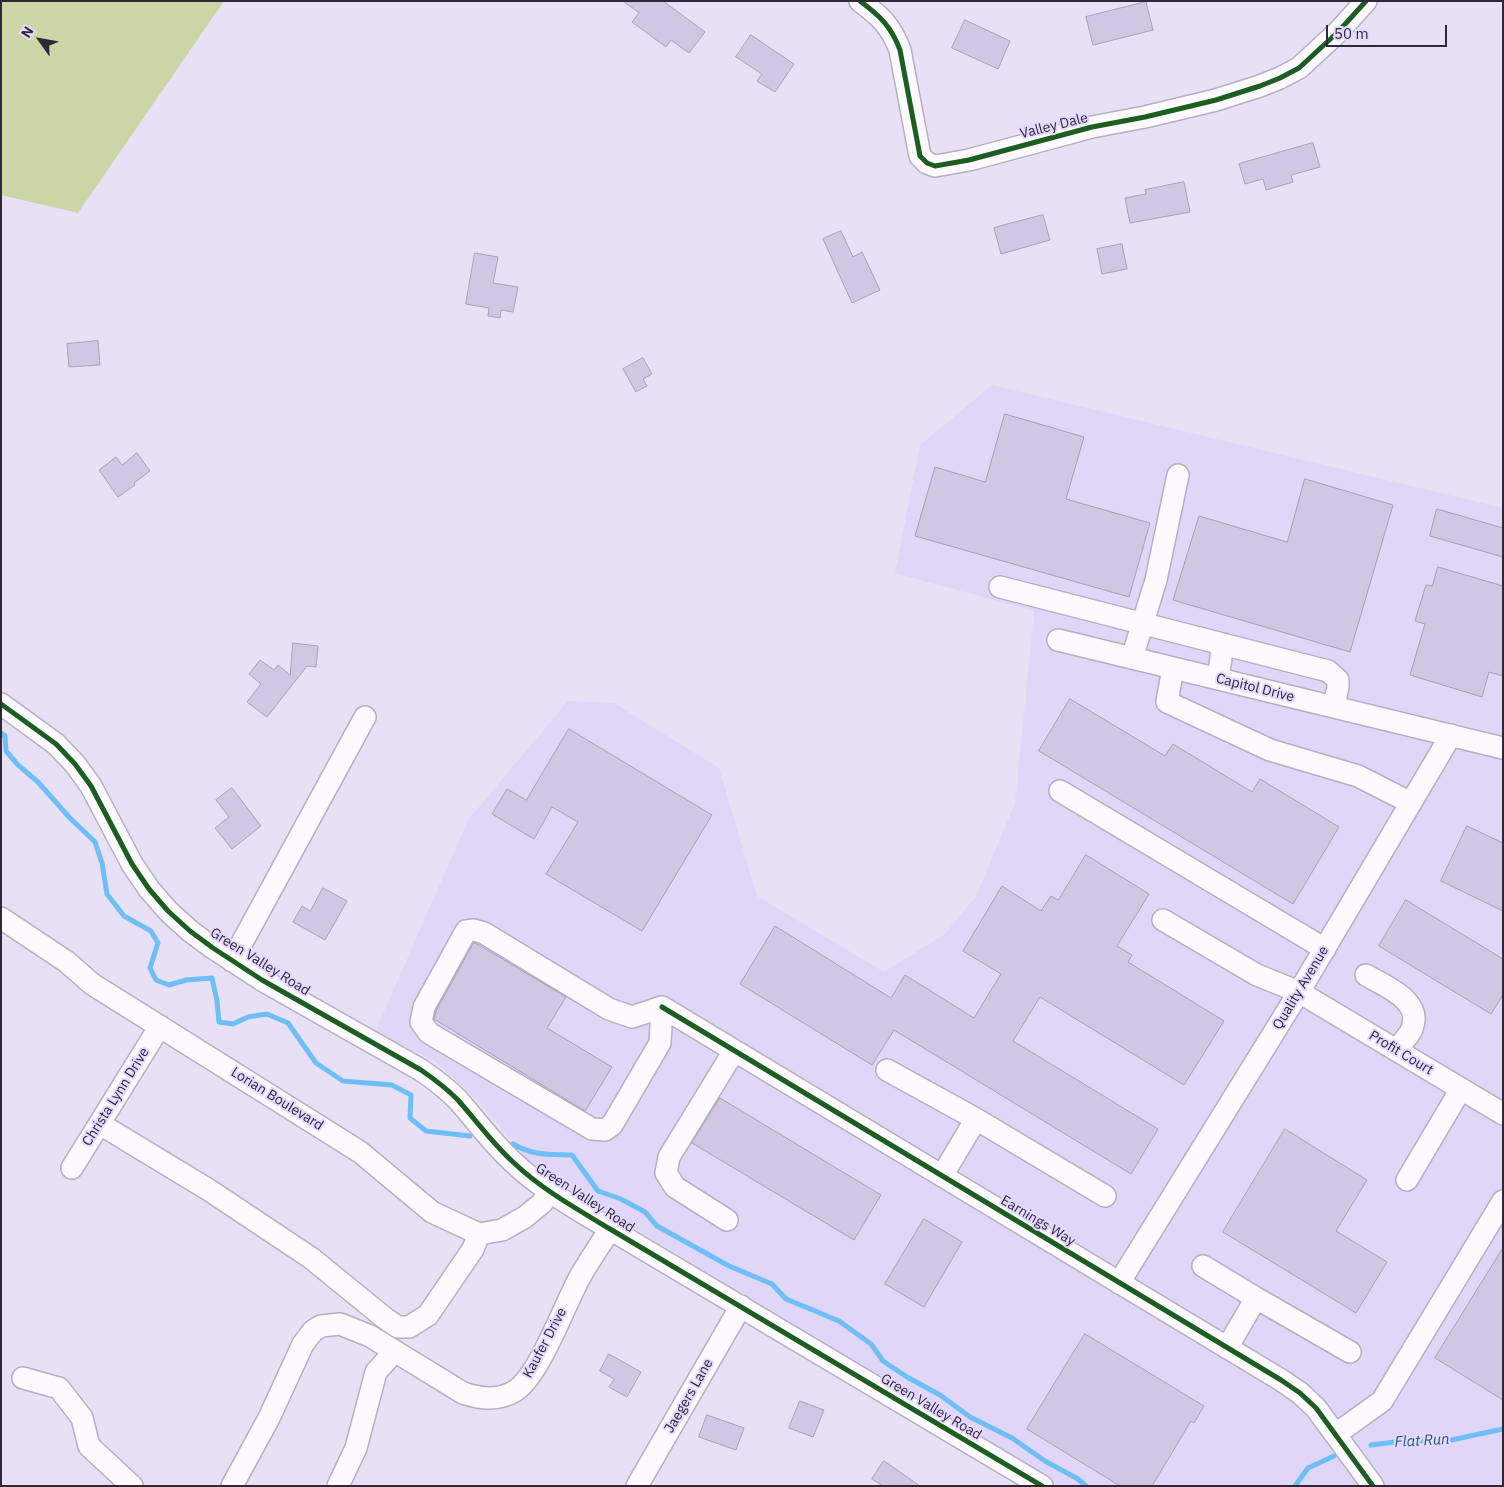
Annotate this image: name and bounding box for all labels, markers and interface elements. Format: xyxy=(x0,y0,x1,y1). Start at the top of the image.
north arrow xyxy=(15,15,65,65)
scale bar xyxy=(1329,15,1450,47)
text: N xyxy=(17,23,38,41)
text: 50 m xyxy=(1334,24,1369,43)
street label: Valley Dale xyxy=(1018,109,1090,143)
street label: Capitol Drive xyxy=(1214,670,1296,706)
street label: Green Valley Road xyxy=(207,924,313,1000)
street label: Quality Avenue xyxy=(1269,943,1333,1033)
street label: Profit Court xyxy=(1366,1027,1436,1079)
street label: Christa Lynn Drive xyxy=(79,1045,153,1149)
street label: Lorian Boulevard xyxy=(228,1064,326,1134)
street label: Green Valley Road xyxy=(532,1160,638,1236)
street label: Earnings Way xyxy=(997,1192,1079,1250)
street label: Kaufer Drive xyxy=(519,1305,571,1381)
street label: Jaegers Lane xyxy=(661,1356,717,1436)
street label: Green Valley Road xyxy=(878,1370,984,1444)
water label: Flat Run xyxy=(1394,1431,1450,1451)

